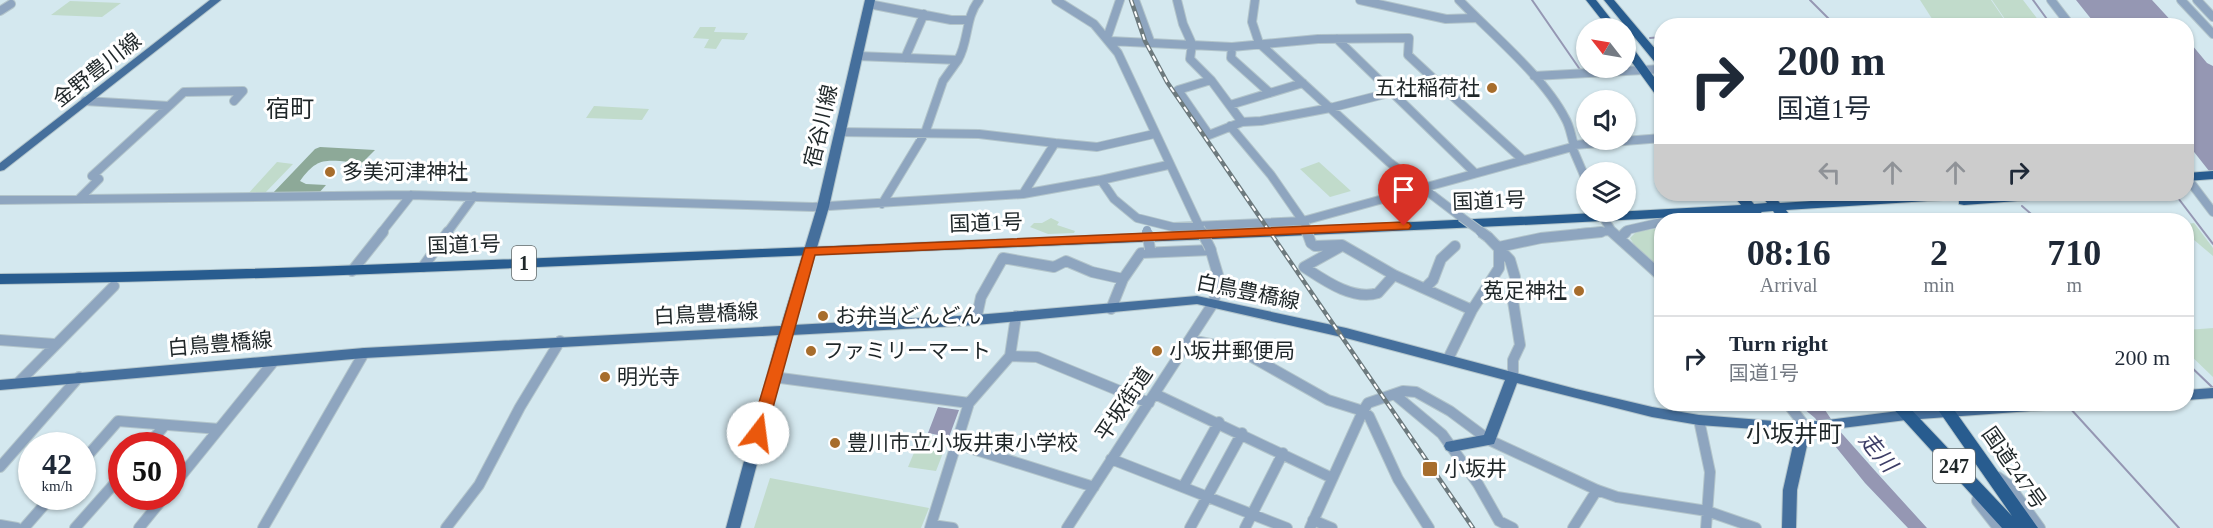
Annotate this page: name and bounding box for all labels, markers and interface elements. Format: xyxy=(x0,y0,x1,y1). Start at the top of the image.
north arrow xyxy=(1576,18,1636,78)
map controls xyxy=(1576,18,1636,222)
street label: 金野豊川線 xyxy=(48,28,146,112)
text: 200 m xyxy=(1777,38,1886,84)
icon: right xyxy=(1678,42,1756,120)
place label: 五社稲荷社 xyxy=(1375,76,1480,100)
marker: 五社稲荷社 xyxy=(1485,81,1499,95)
street label: 宿谷川線 xyxy=(800,82,842,170)
button: sound xyxy=(1576,90,1636,150)
text: 国道1号 xyxy=(1777,94,1872,124)
district label: 宿町 xyxy=(266,96,314,122)
icon: left xyxy=(1813,156,1846,189)
icon: ahead xyxy=(1876,156,1909,189)
icon: ahead xyxy=(1939,156,1972,189)
icon: right xyxy=(2002,156,2035,189)
place label: 多美河津神社 xyxy=(342,160,468,184)
button: layers xyxy=(1576,162,1636,222)
pin xyxy=(1378,164,1429,226)
marker: 多美河津神社 xyxy=(323,165,337,179)
icon: arrive xyxy=(1387,173,1420,206)
street label: 国道1号 xyxy=(1452,188,1526,214)
street label: 国道1号 xyxy=(949,210,1023,236)
street label: 国道1号 xyxy=(427,232,501,258)
text: 08:16 xyxy=(1747,233,1831,273)
text: 2 xyxy=(1930,233,1948,273)
text: 710 xyxy=(2047,233,2101,273)
road number: 1 xyxy=(512,246,536,280)
street label: 白鳥豊橋線 xyxy=(1194,270,1302,314)
text: Arrival xyxy=(1760,274,1818,296)
text: min xyxy=(1923,274,1955,296)
text: m xyxy=(2067,274,2082,296)
place label: 菟足神社 xyxy=(1483,279,1567,303)
marker: 菟足神社 xyxy=(1572,284,1586,298)
street label: 白鳥豊橋線 xyxy=(653,299,759,329)
place label: お弁当どんどん xyxy=(835,304,981,328)
marker: お弁当どんどん xyxy=(816,309,830,323)
street label: 白鳥豊橋線 xyxy=(167,327,273,361)
text: Turn right xyxy=(1729,331,1828,356)
place label: ファミリーマート xyxy=(823,339,991,363)
place label: 小坂井郵便局 xyxy=(1169,339,1295,363)
icon: right xyxy=(1678,342,1711,375)
marker: ファミリーマート xyxy=(804,344,818,358)
marker: 小坂井郵便局 xyxy=(1150,344,1164,358)
text: 200 m xyxy=(2114,345,2170,370)
street label: 平坂街道 xyxy=(1091,362,1157,446)
text: 国道1号 xyxy=(1729,362,1799,384)
place label: 明光寺 xyxy=(617,365,680,389)
marker: 明光寺 xyxy=(598,370,612,384)
position arrow xyxy=(726,401,790,465)
district label: 小坂井町 xyxy=(1746,421,1842,447)
street label: 国道247号 xyxy=(1977,422,2051,514)
water label: 走川 xyxy=(1854,427,1903,478)
place label: 豊川市立小坂井東小学校 xyxy=(847,431,1078,455)
speed limit sign: 50 xyxy=(108,432,186,510)
marker: 豊川市立小坂井東小学校 xyxy=(828,436,842,450)
text: 42 xyxy=(42,447,72,480)
road number: 247 xyxy=(1933,449,1975,483)
place label: 小坂井 xyxy=(1444,457,1507,481)
marker: 小坂井 xyxy=(1421,460,1439,478)
text: km/h xyxy=(42,478,72,494)

